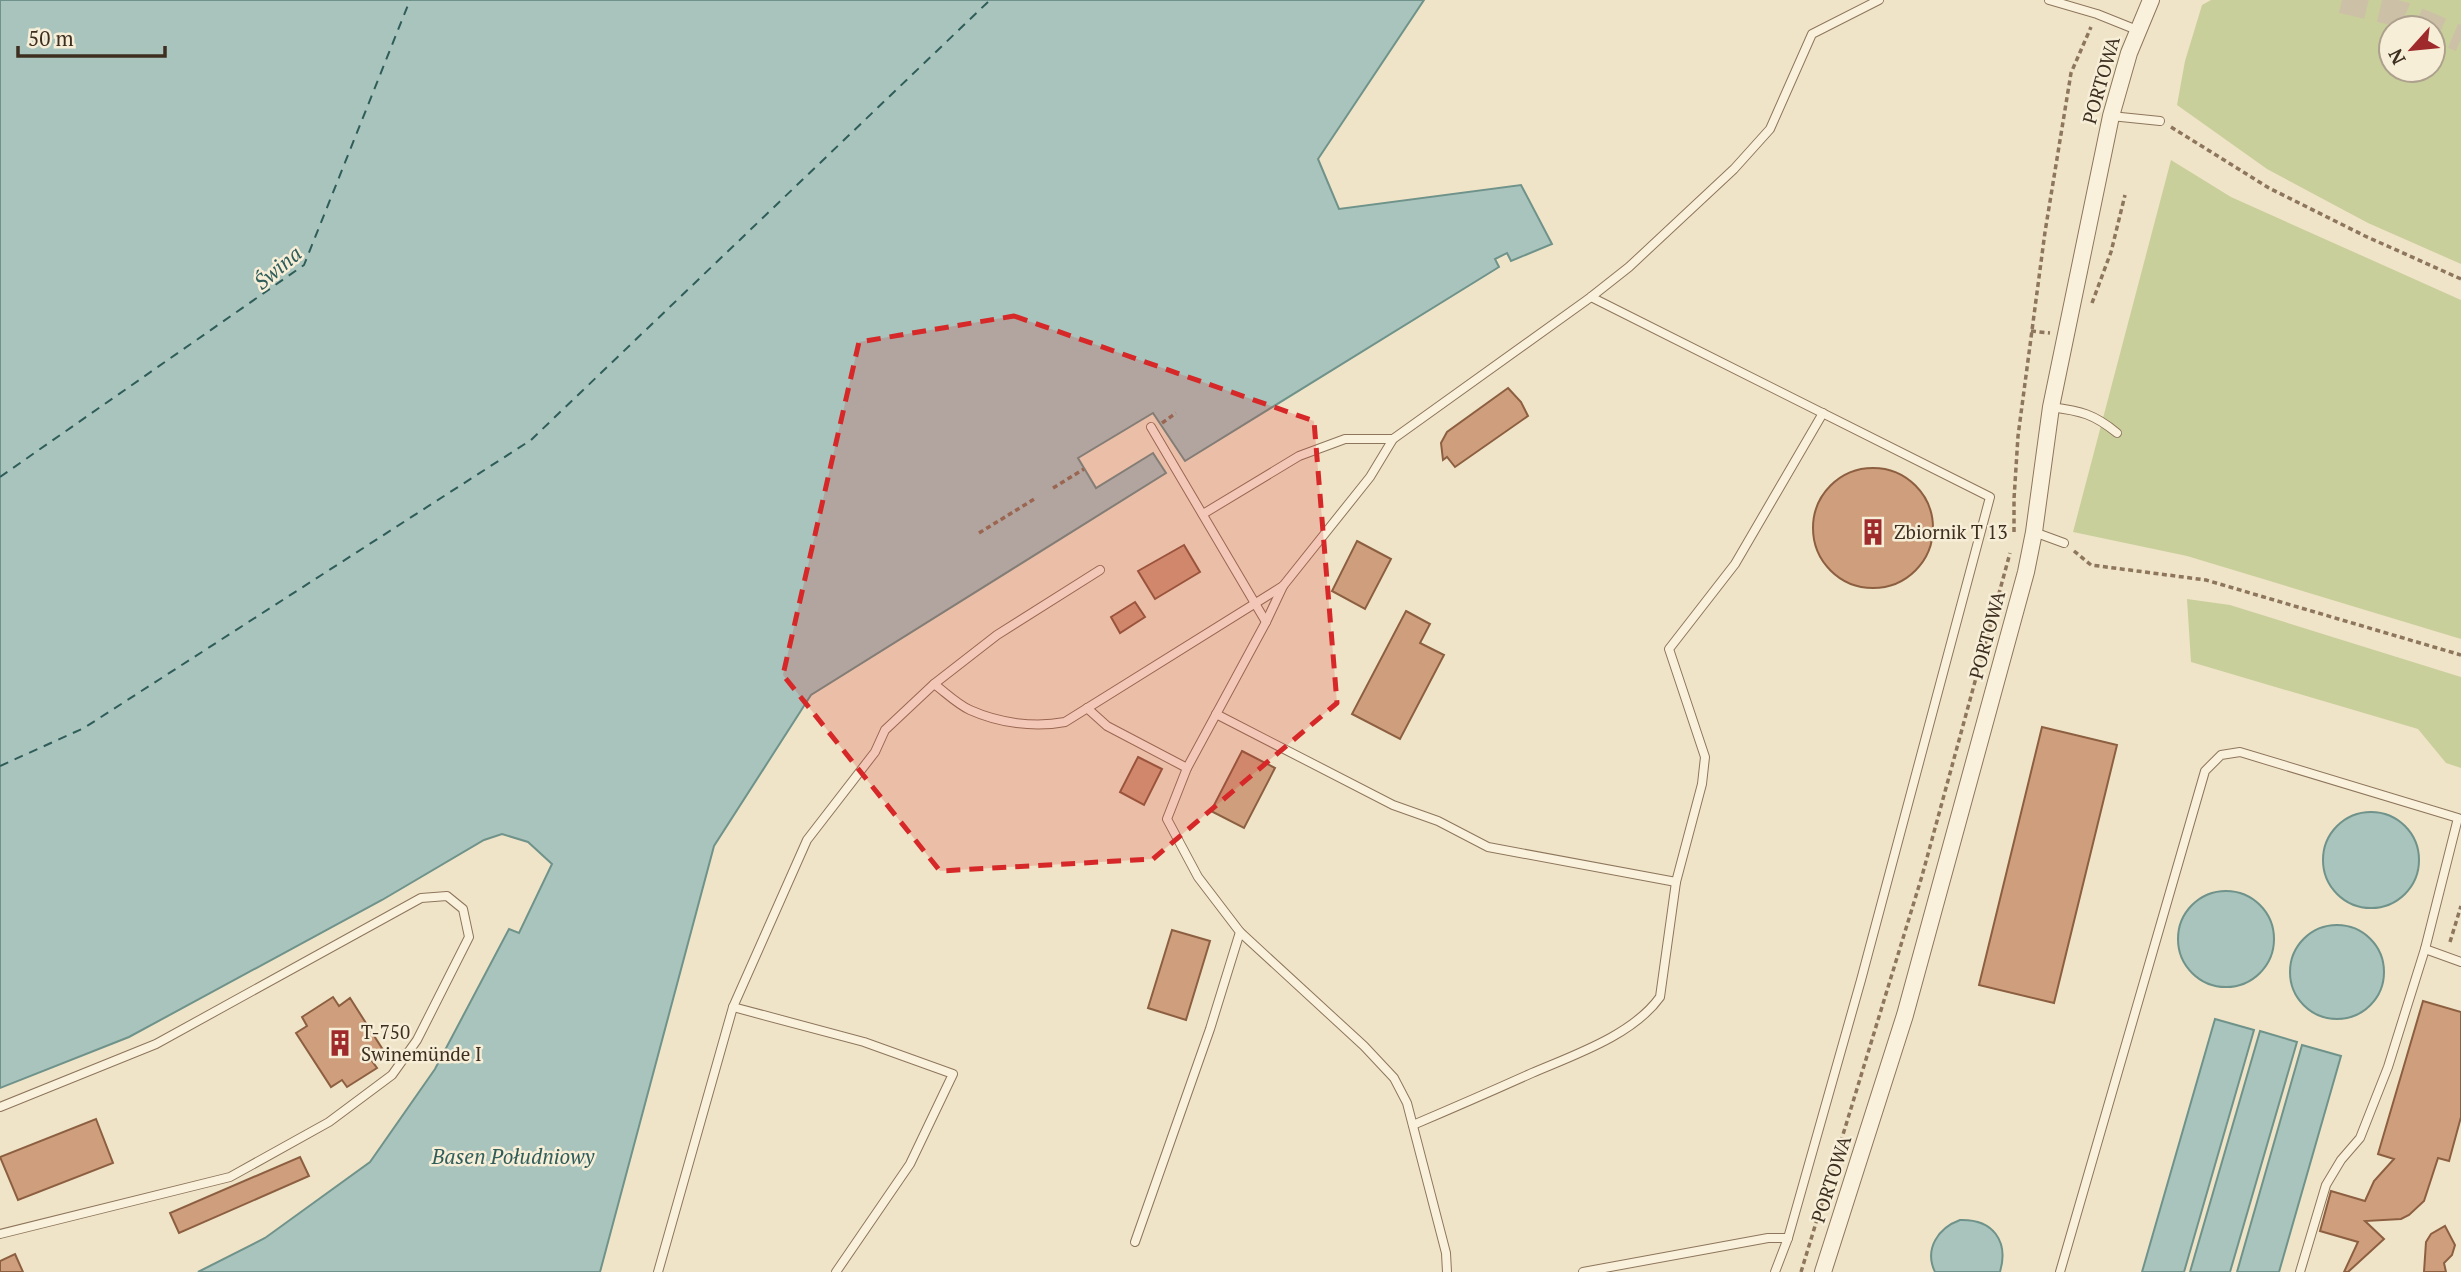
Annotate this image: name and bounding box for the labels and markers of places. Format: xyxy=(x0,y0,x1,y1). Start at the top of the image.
building icon: Zbiornik T 13 xyxy=(1858,517,1888,547)
place label: Zbiornik T 13 xyxy=(1894,519,2008,544)
place label: T-750 Swinemünde I xyxy=(361,1019,482,1066)
building icon: T-750 Swinemünde I xyxy=(325,1028,355,1058)

